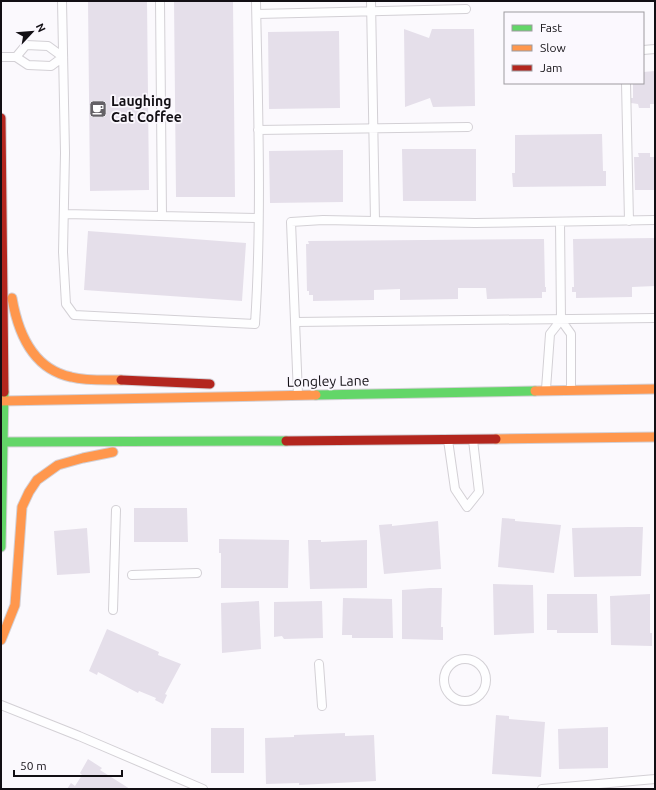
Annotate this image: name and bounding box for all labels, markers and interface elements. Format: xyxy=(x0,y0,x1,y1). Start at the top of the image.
north arrow xyxy=(12,12,52,52)
legend xyxy=(504,12,644,84)
text: N xyxy=(34,21,48,34)
text: Fast xyxy=(540,21,562,34)
text: Slow xyxy=(540,41,566,54)
text: Jam xyxy=(540,61,562,74)
place label: Laughing Cat Coffee xyxy=(111,93,182,125)
cafe icon: Laughing Cat Coffee xyxy=(88,99,108,119)
street label: Longley Lane xyxy=(286,372,370,390)
scale bar xyxy=(14,752,122,778)
text: 50 m xyxy=(20,759,47,772)

